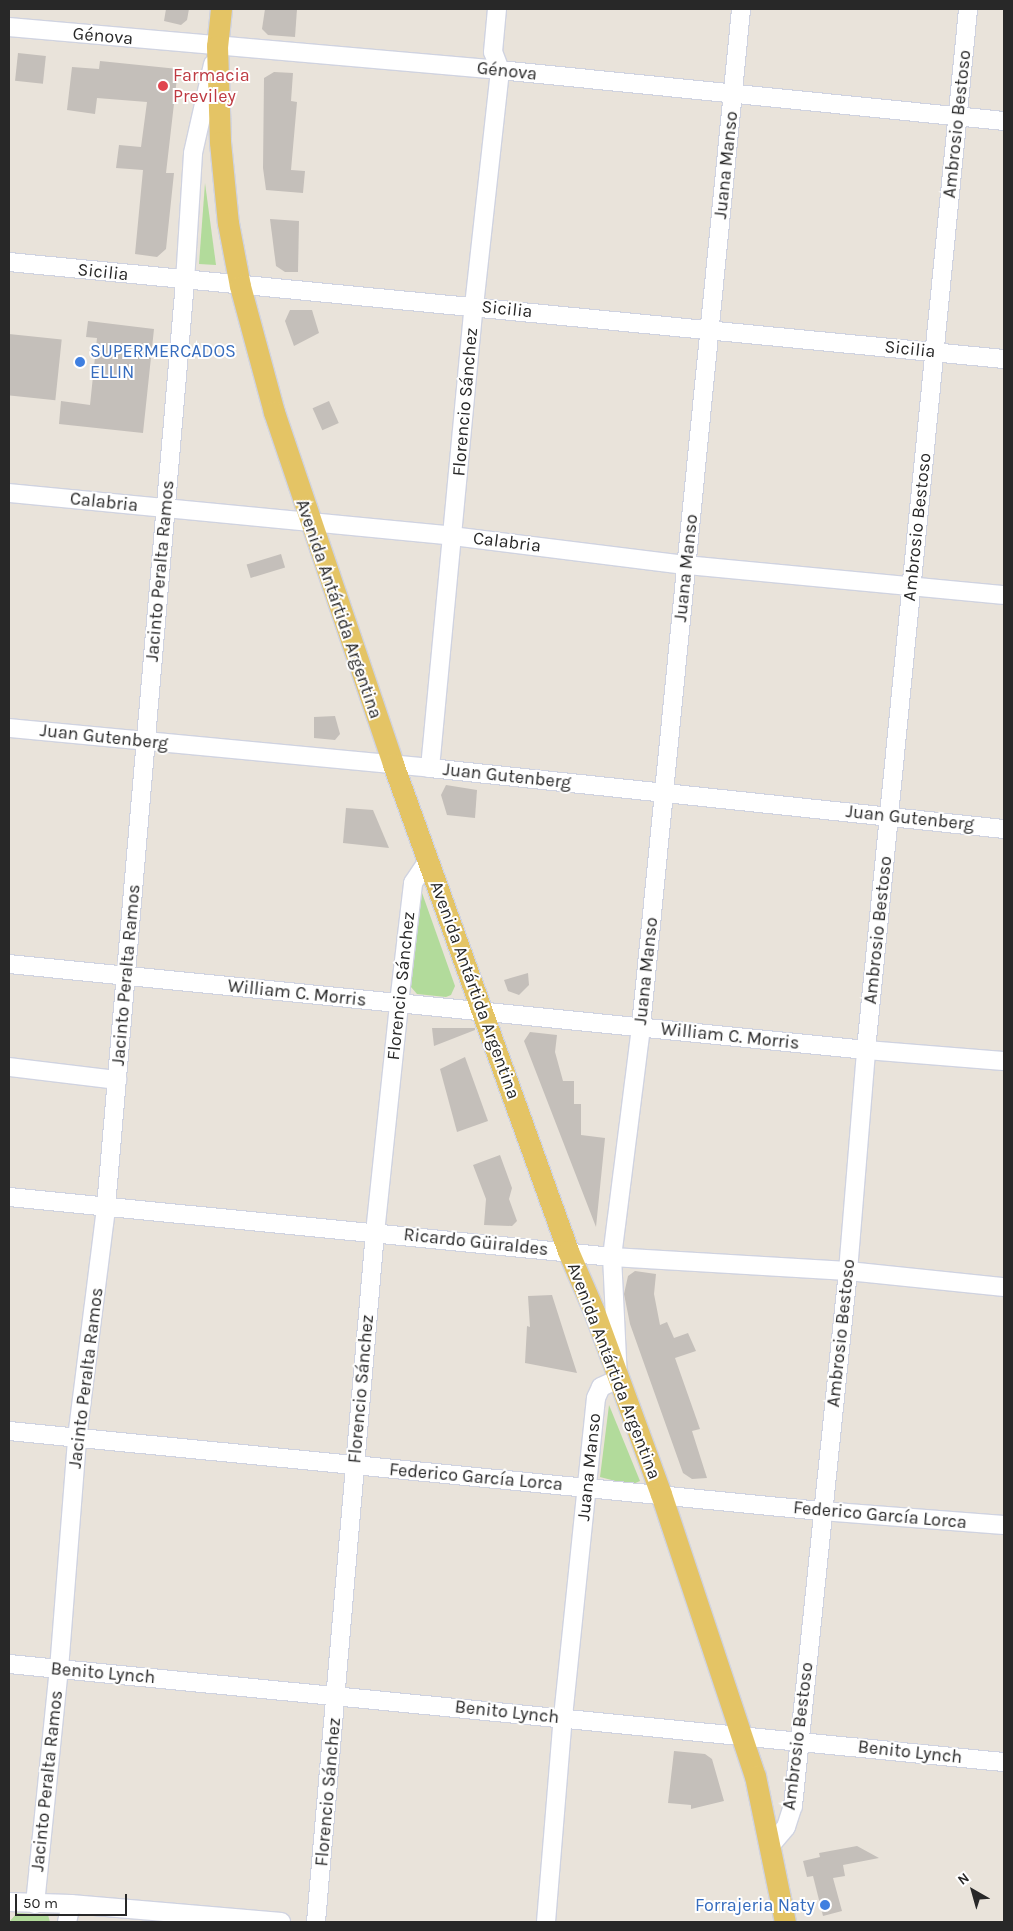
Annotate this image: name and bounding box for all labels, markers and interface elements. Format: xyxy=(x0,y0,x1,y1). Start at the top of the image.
street label: Génova xyxy=(72,23,134,49)
street label: Ambrosio Bestoso xyxy=(938,49,976,199)
street label: Génova xyxy=(476,57,538,85)
place label: Farmacia Previley xyxy=(173,65,250,108)
marker: Farmacia Previley xyxy=(157,80,169,92)
street label: Juana Manso xyxy=(710,110,742,220)
street label: Sicilia xyxy=(76,259,130,285)
street label: Sicilia xyxy=(480,296,534,322)
street label: Florencio Sánchez xyxy=(448,327,482,477)
street label: Sicilia xyxy=(883,336,937,362)
place label: SUPERMERCADOS ELLIN xyxy=(90,341,236,384)
marker: SUPERMERCADOS ELLIN xyxy=(74,356,86,368)
street label: Ambrosio Bestoso xyxy=(898,452,936,602)
street label: Jacinto Peralta Ramos xyxy=(141,479,179,663)
street label: Calabria xyxy=(69,488,139,516)
street label: Avenida Antártida Argentina xyxy=(291,497,387,721)
street label: Juana Manso xyxy=(670,513,702,623)
street label: Calabria xyxy=(472,527,542,557)
street label: Juan Gutenberg xyxy=(39,720,169,754)
street label: Juan Gutenberg xyxy=(442,759,572,793)
street label: Juan Gutenberg xyxy=(845,801,975,835)
street label: Ambrosio Bestoso xyxy=(859,855,897,1005)
street label: Avenida Antártida Argentina xyxy=(425,878,525,1102)
street label: Jacinto Peralta Ramos xyxy=(107,883,145,1067)
street label: Florencio Sánchez xyxy=(382,911,420,1061)
street label: Juana Manso xyxy=(630,916,662,1026)
street label: William C. Morris xyxy=(227,975,367,1011)
street label: William C. Morris xyxy=(660,1018,800,1054)
street label: Ricardo Güiraldes xyxy=(402,1224,550,1260)
street label: Ambrosio Bestoso xyxy=(822,1258,860,1408)
street label: Avenida Antártida Argentina xyxy=(563,1260,665,1482)
street label: Jacinto Peralta Ramos xyxy=(64,1286,108,1470)
street label: Florencio Sánchez xyxy=(344,1314,378,1464)
street label: Juana Manso xyxy=(573,1412,605,1522)
street label: Federico García Lorca xyxy=(388,1459,564,1495)
street label: Federico García Lorca xyxy=(792,1497,968,1533)
street label: Benito Lynch xyxy=(50,1658,156,1688)
street label: Ambrosio Bestoso xyxy=(778,1661,818,1811)
street label: Jacinto Peralta Ramos xyxy=(27,1689,67,1873)
street label: Benito Lynch xyxy=(454,1696,560,1728)
street label: Florencio Sánchez xyxy=(311,1717,345,1867)
street label: Benito Lynch xyxy=(857,1736,963,1768)
north arrow xyxy=(948,1866,998,1916)
text: N xyxy=(954,1869,973,1889)
scale bar xyxy=(18,1884,130,1916)
text: 50 m xyxy=(23,1894,58,1912)
place label: Forrajeria Naty xyxy=(695,1894,815,1916)
marker: Forrajeria Naty xyxy=(819,1899,831,1911)

